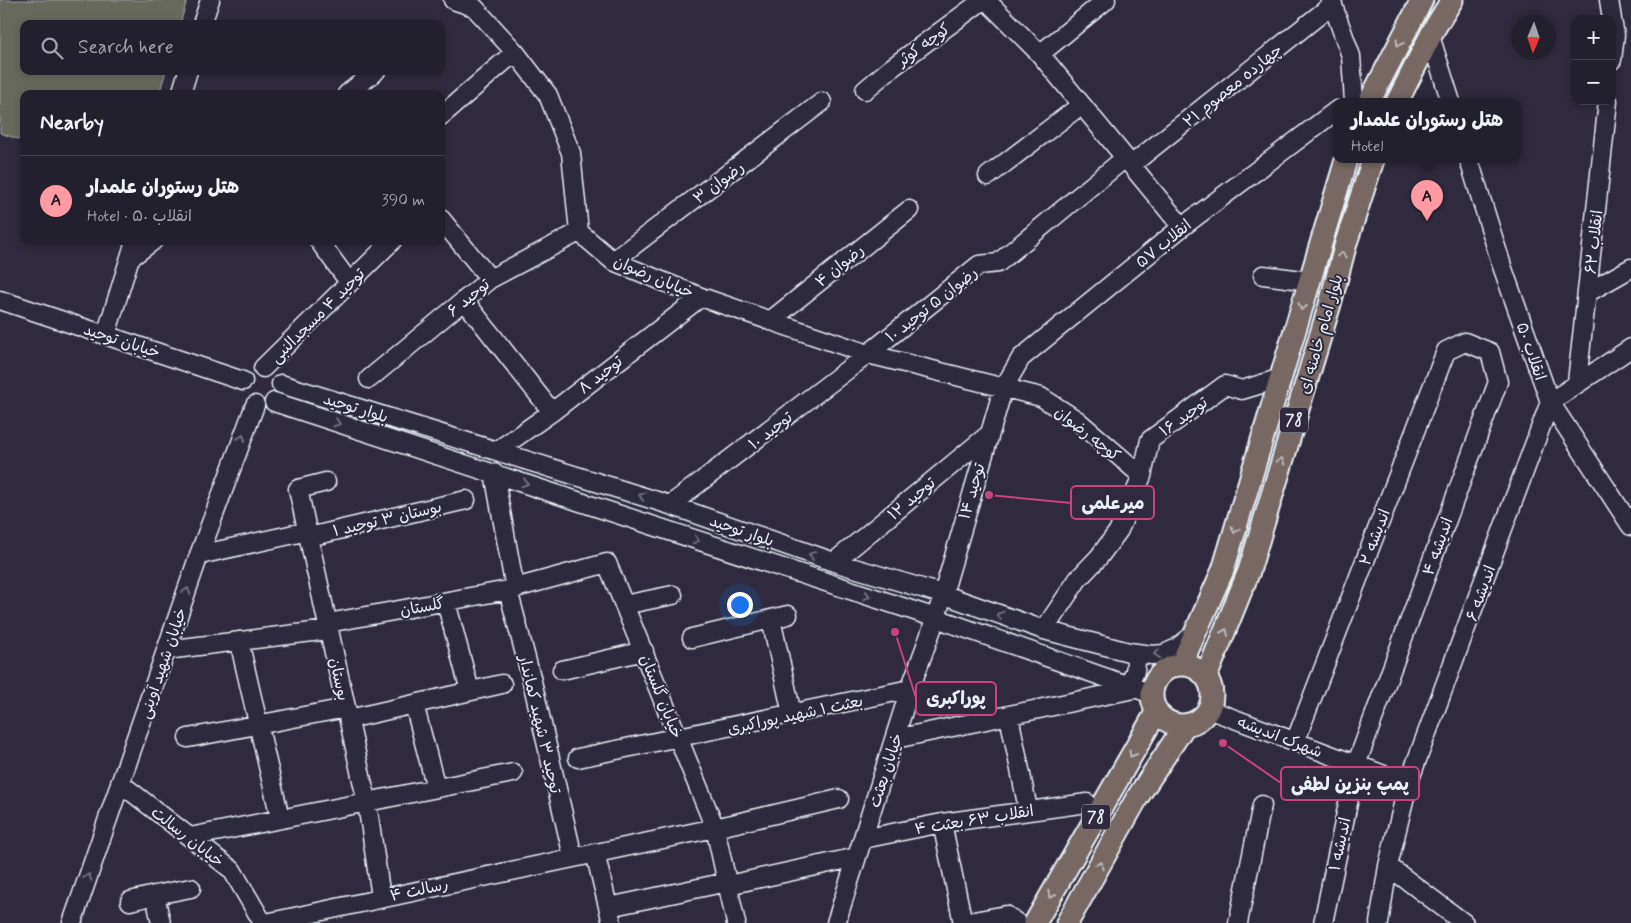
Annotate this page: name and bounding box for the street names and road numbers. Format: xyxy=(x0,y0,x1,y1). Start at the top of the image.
street label: کوچه کوثر xyxy=(891,19,955,73)
street label: چهارده معصوم ۲۱ xyxy=(1179,40,1288,133)
street label: رضوان ۳ xyxy=(689,157,749,209)
street label: انقلاب ۶۲ xyxy=(1581,209,1608,275)
street label: انقلاب ۵۷ xyxy=(1132,215,1196,273)
street label: رضوان ۴ xyxy=(811,240,869,292)
street label: خیابان رضوان xyxy=(610,251,697,304)
street label: رضوان ۵ توحید ۱۰ xyxy=(881,263,982,348)
street label: توحید ۴ مسجدالنبی xyxy=(266,264,370,368)
street label: بلوار امام خامنه ای xyxy=(1294,272,1350,397)
street label: توحید ۶ xyxy=(443,274,495,322)
street label: خیابان توحید xyxy=(81,319,162,364)
street label: انقلاب ۵۰ xyxy=(1511,320,1550,383)
street label: توحید ۸ xyxy=(574,351,628,399)
street label: بلوار توحید xyxy=(321,389,391,428)
street label: توحید ۱۶ xyxy=(1155,392,1213,442)
street label: کوچه رضوان xyxy=(1050,402,1124,467)
street label: توحید ۱۰ xyxy=(744,407,798,455)
road number: 78 xyxy=(1280,408,1308,432)
street label: توحید ۱۴ xyxy=(954,461,991,522)
street label: توحید ۱۲ xyxy=(884,473,941,525)
street label: بوستان ۳ توحید ۱ xyxy=(331,497,444,542)
street label: اندیشه ۲ xyxy=(1355,506,1396,569)
street label: بلوار توحید xyxy=(707,511,776,552)
street label: اندیشه ۴ xyxy=(1418,515,1459,578)
street label: اندیشه ۶ xyxy=(1462,563,1501,624)
street label: گلستان xyxy=(398,593,446,622)
street label: خیابان شهید آوینی xyxy=(135,605,192,722)
street label: توحید ۳ شهید کماندار xyxy=(513,651,566,796)
street label: خیابان گلستان xyxy=(634,652,687,742)
street label: بوستان xyxy=(324,656,353,703)
street label: بعثت ۱ شهید پوراکبری xyxy=(726,691,865,740)
street label: شهرک اندیشه xyxy=(1234,712,1325,763)
street label: خیابان بعثت xyxy=(865,731,908,810)
street label: انقلاب ۶۳ بعثت ۴ xyxy=(913,801,1035,840)
street label: خیابان رسالت xyxy=(146,802,228,872)
road number: 78 xyxy=(1082,804,1110,830)
street label: اندیشه ۱ xyxy=(1325,816,1356,873)
street label: رسالت ۴ xyxy=(388,874,450,907)

